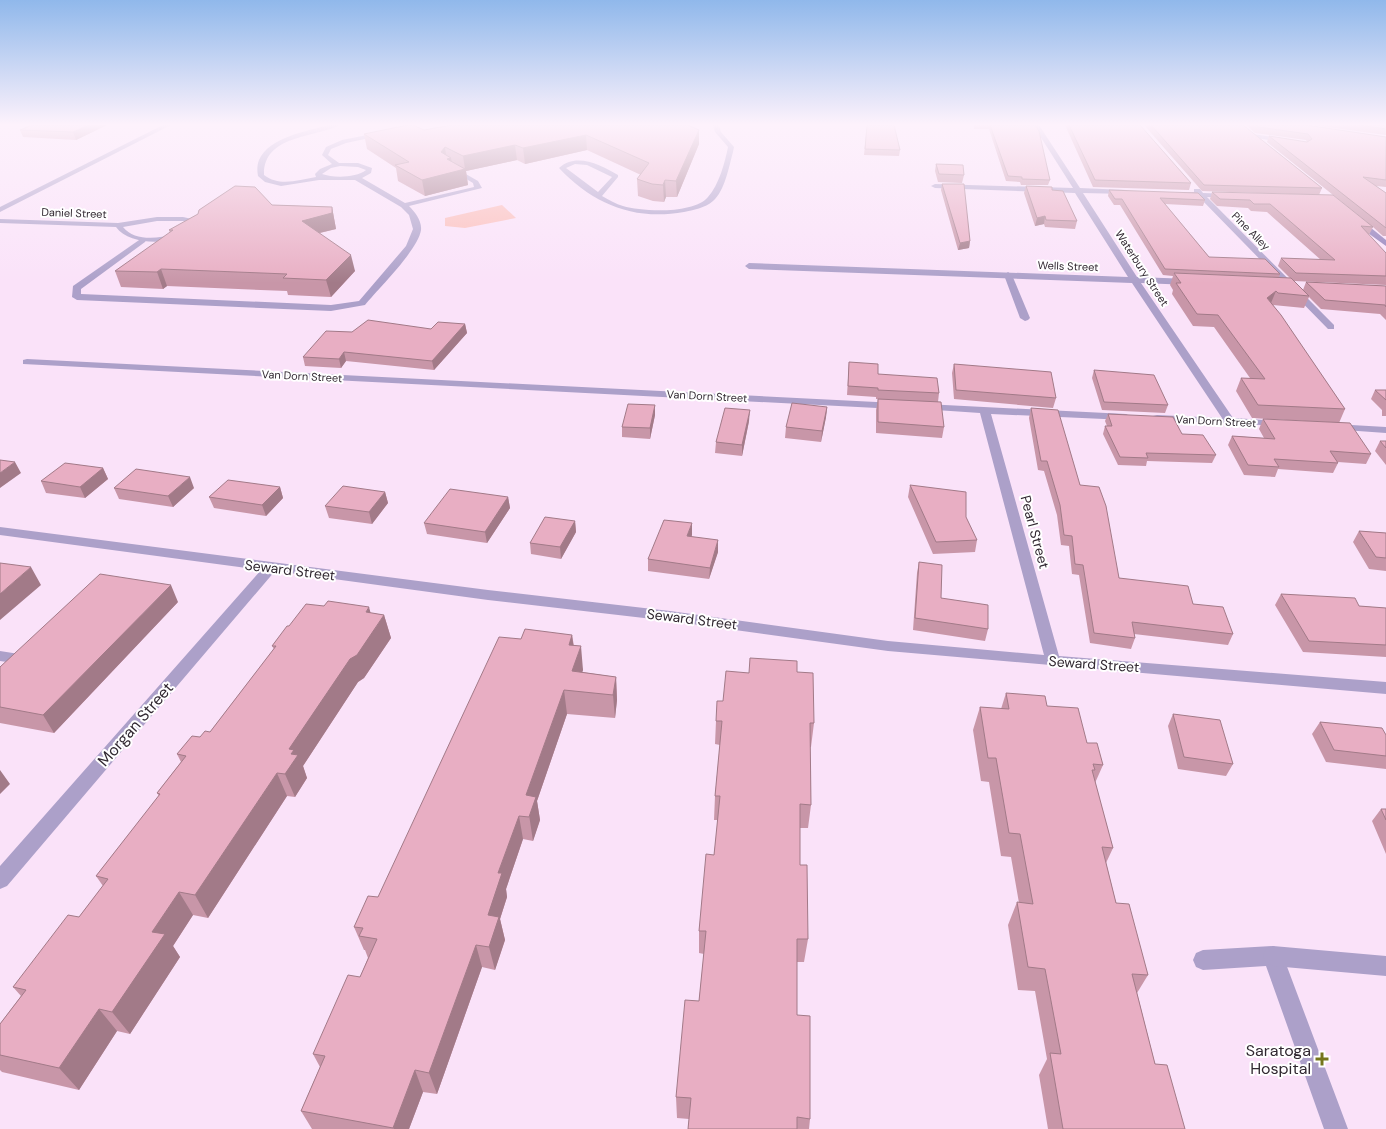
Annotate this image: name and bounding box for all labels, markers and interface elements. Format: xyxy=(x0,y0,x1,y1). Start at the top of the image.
street label: Daniel Street xyxy=(41,205,107,221)
street label: Pine Alley xyxy=(1229,209,1273,253)
street label: Waterbury Street xyxy=(1112,227,1172,309)
street label: Wells Street xyxy=(1037,258,1099,274)
street label: Van Dorn Street xyxy=(261,367,343,385)
street label: Van Dorn Street xyxy=(666,387,748,405)
street label: Van Dorn Street xyxy=(1175,412,1257,430)
street label: Pearl Street xyxy=(1017,493,1053,571)
street label: Seward Street xyxy=(244,556,336,584)
street label: Seward Street xyxy=(646,605,738,633)
street label: Seward Street xyxy=(1048,652,1140,676)
street label: Morgan Street xyxy=(93,678,178,771)
place label: Saratoga Hospital xyxy=(1246,1040,1311,1079)
marker: Saratoga Hospital xyxy=(1315,1052,1329,1066)

